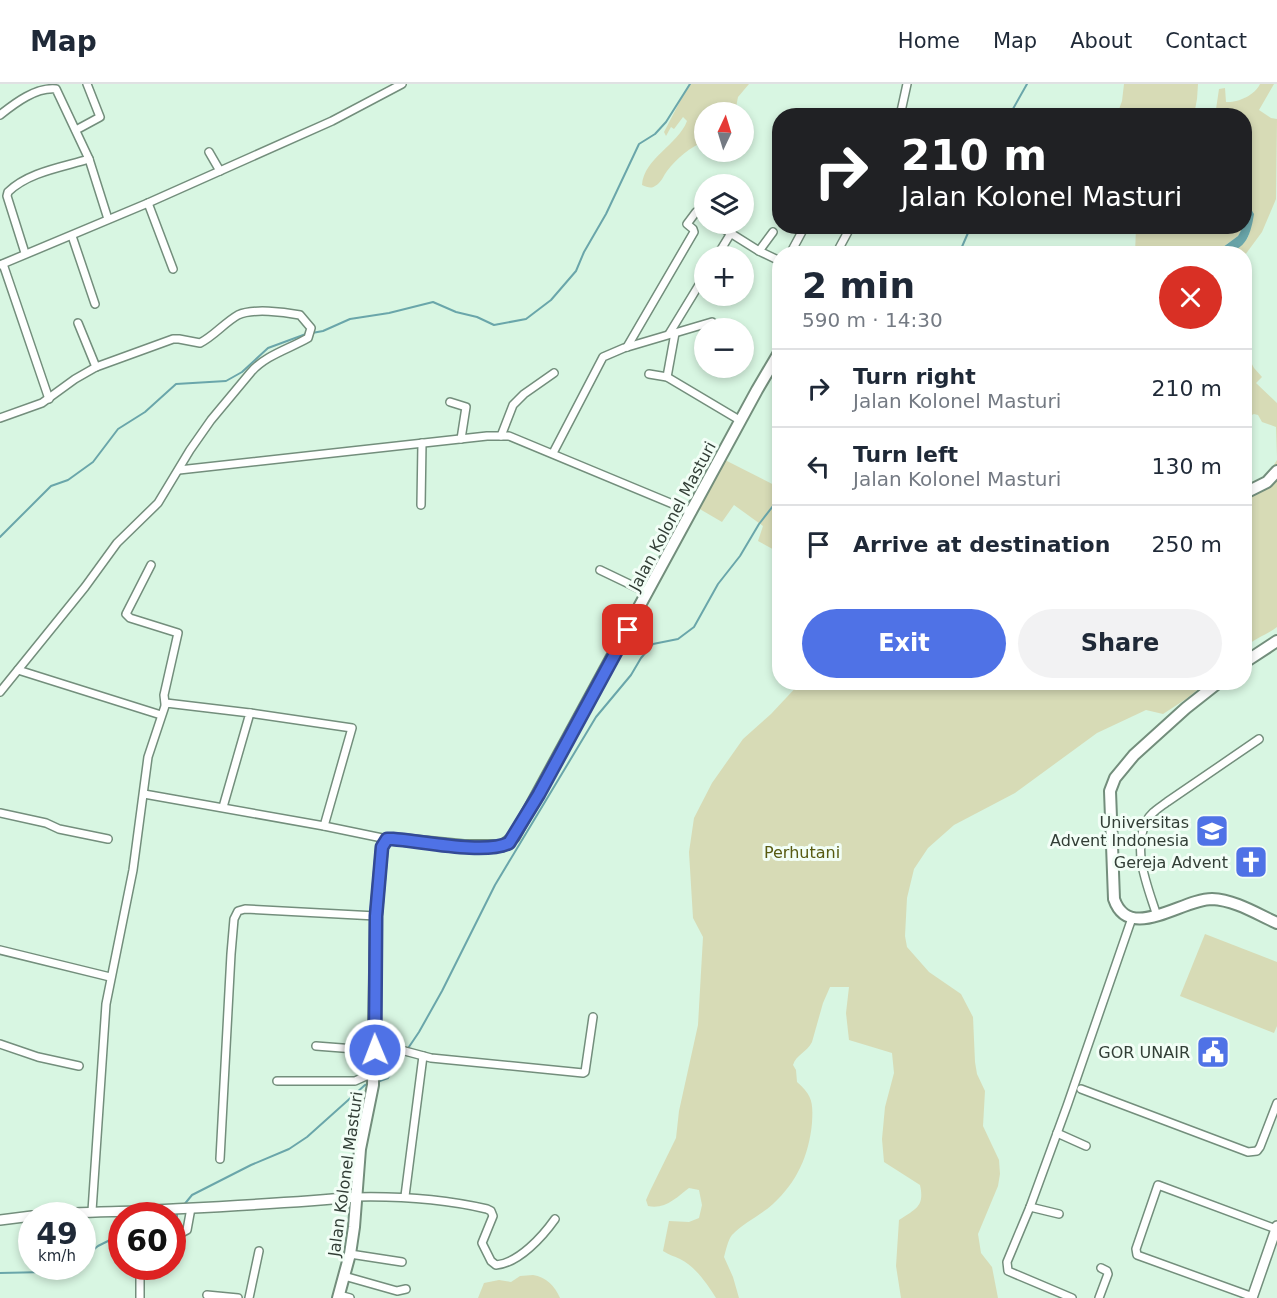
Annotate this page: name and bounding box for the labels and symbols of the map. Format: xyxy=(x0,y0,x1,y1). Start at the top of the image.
north arrow xyxy=(694,102,754,162)
street label: Jalan Kolonel Masturi xyxy=(624,438,720,595)
pin xyxy=(602,604,653,655)
place label: Universitas Advent Indonesia xyxy=(1050,813,1189,850)
school or university icon: Universitas Advent Indonesia xyxy=(1194,813,1230,849)
park label: Perhutani xyxy=(764,843,840,862)
church icon: Gereja Advent xyxy=(1233,844,1269,880)
place label: Gereja Advent xyxy=(1114,853,1228,872)
position arrow xyxy=(343,1018,407,1082)
public building icon: GOR UNAIR xyxy=(1195,1034,1231,1070)
place label: GOR UNAIR xyxy=(1098,1043,1190,1062)
street label: Jalan Kolonel Masturi xyxy=(324,1090,366,1259)
speed limit sign: 60 xyxy=(108,1202,186,1280)

